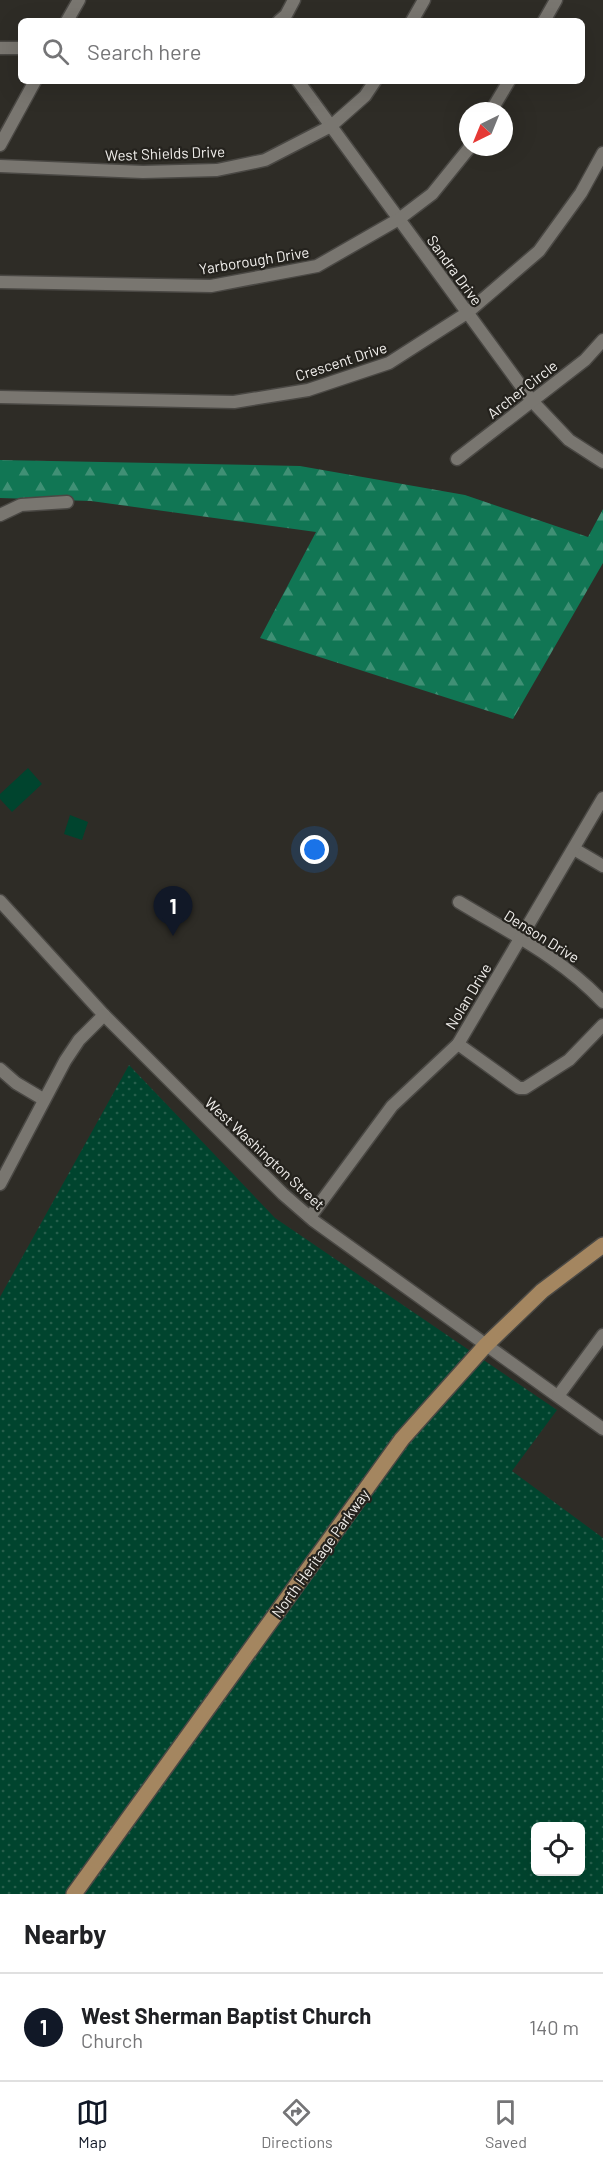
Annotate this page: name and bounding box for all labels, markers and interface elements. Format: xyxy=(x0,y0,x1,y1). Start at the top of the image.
search box xyxy=(18,18,585,84)
icon: search xyxy=(39,35,72,68)
text: Search here xyxy=(87,38,201,64)
north arrow xyxy=(459,102,513,156)
street label: West Shields Drive xyxy=(105,142,225,164)
street label: Sandra Drive xyxy=(424,232,486,308)
street label: Yarborough Drive xyxy=(198,242,310,278)
street label: Crescent Drive xyxy=(293,338,389,384)
street label: Archer Circle xyxy=(483,356,561,422)
your location xyxy=(300,835,329,864)
pin: 1 xyxy=(154,886,192,936)
street label: Denson Drive xyxy=(501,906,583,966)
street label: Nolan Drive xyxy=(441,960,495,1032)
street label: West Washington Street xyxy=(202,1093,328,1213)
street label: North Heritage Parkway xyxy=(267,1485,373,1621)
map controls xyxy=(531,1822,585,1876)
button: locate xyxy=(531,1822,585,1876)
text: Nearby xyxy=(24,1918,106,1949)
text: West Sherman Baptist Church xyxy=(81,2002,371,2028)
text: 1 xyxy=(40,2015,47,2039)
text: 140 m xyxy=(529,2015,579,2039)
text: Church xyxy=(81,2028,143,2052)
tab: Map xyxy=(76,2096,109,2151)
tab: Directions xyxy=(261,2096,333,2151)
tab: Saved xyxy=(485,2096,527,2151)

